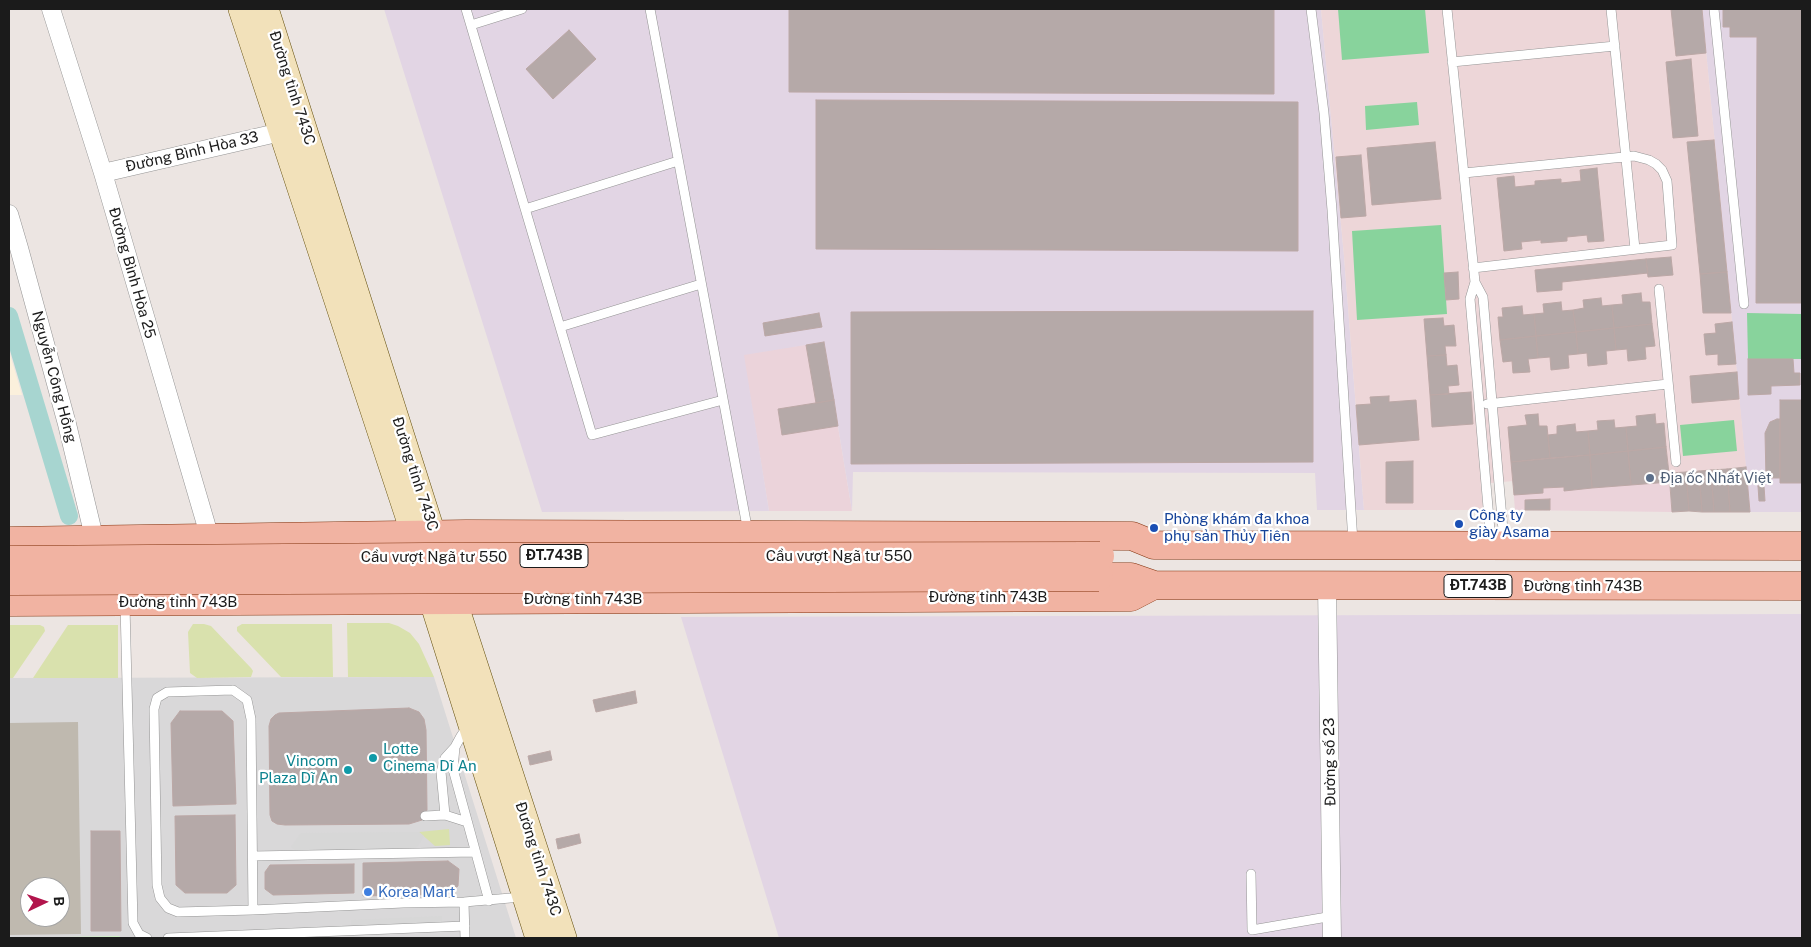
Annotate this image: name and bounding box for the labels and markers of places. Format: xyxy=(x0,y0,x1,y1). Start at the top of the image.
place label: Địa ốc Nhất Việt xyxy=(1660,469,1772,487)
marker: Địa ốc Nhất Việt xyxy=(1644,472,1656,484)
place label: Công ty giày Asama xyxy=(1469,506,1549,541)
place label: Phòng khám đa khoa phụ sản Thủy Tiên xyxy=(1164,510,1309,545)
marker: Công ty giày Asama xyxy=(1453,518,1465,530)
marker: Phòng khám đa khoa phụ sản Thủy Tiên xyxy=(1148,522,1160,534)
place label: Lotte Cinema Dĩ An xyxy=(383,740,477,775)
place label: Vincom Plaza Dĩ An xyxy=(259,752,338,787)
marker: Lotte Cinema Dĩ An xyxy=(367,752,379,764)
marker: Vincom Plaza Dĩ An xyxy=(342,764,354,776)
place label: Korea Mart xyxy=(378,883,455,901)
marker: Korea Mart xyxy=(362,886,374,898)

